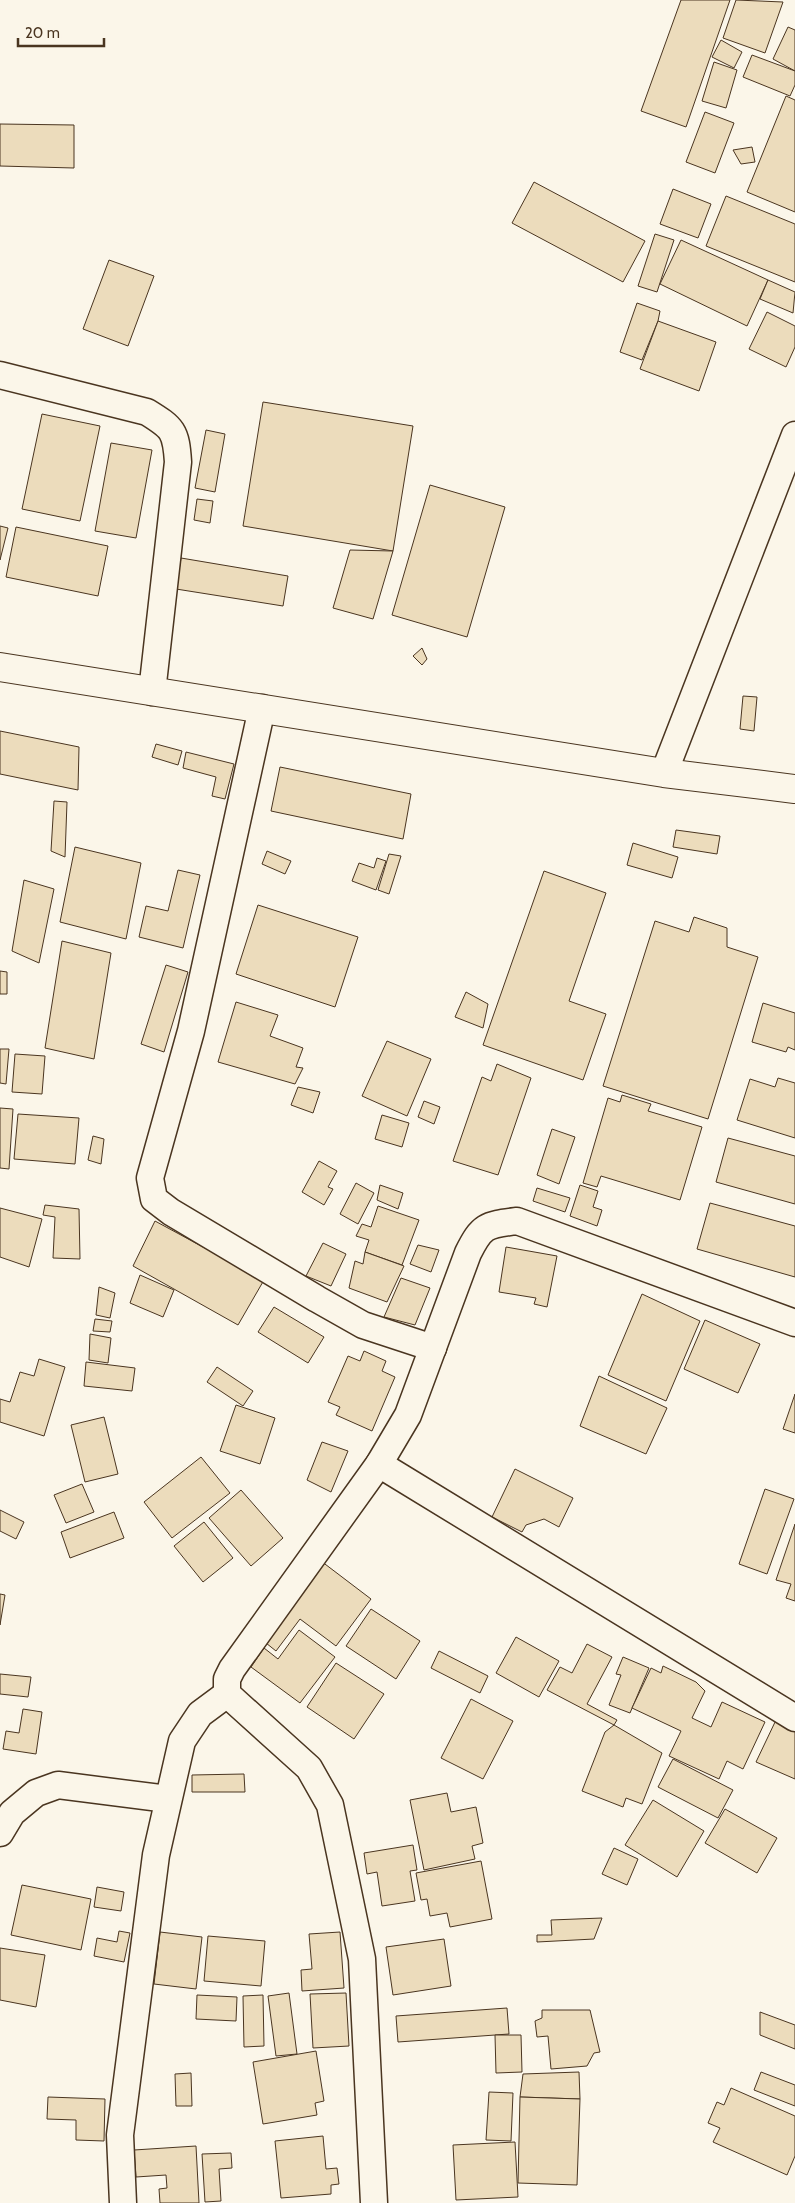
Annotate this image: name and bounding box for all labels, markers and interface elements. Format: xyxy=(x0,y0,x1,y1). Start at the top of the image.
scale bar xyxy=(18,15,104,47)
text: 20 m xyxy=(25,24,60,42)

